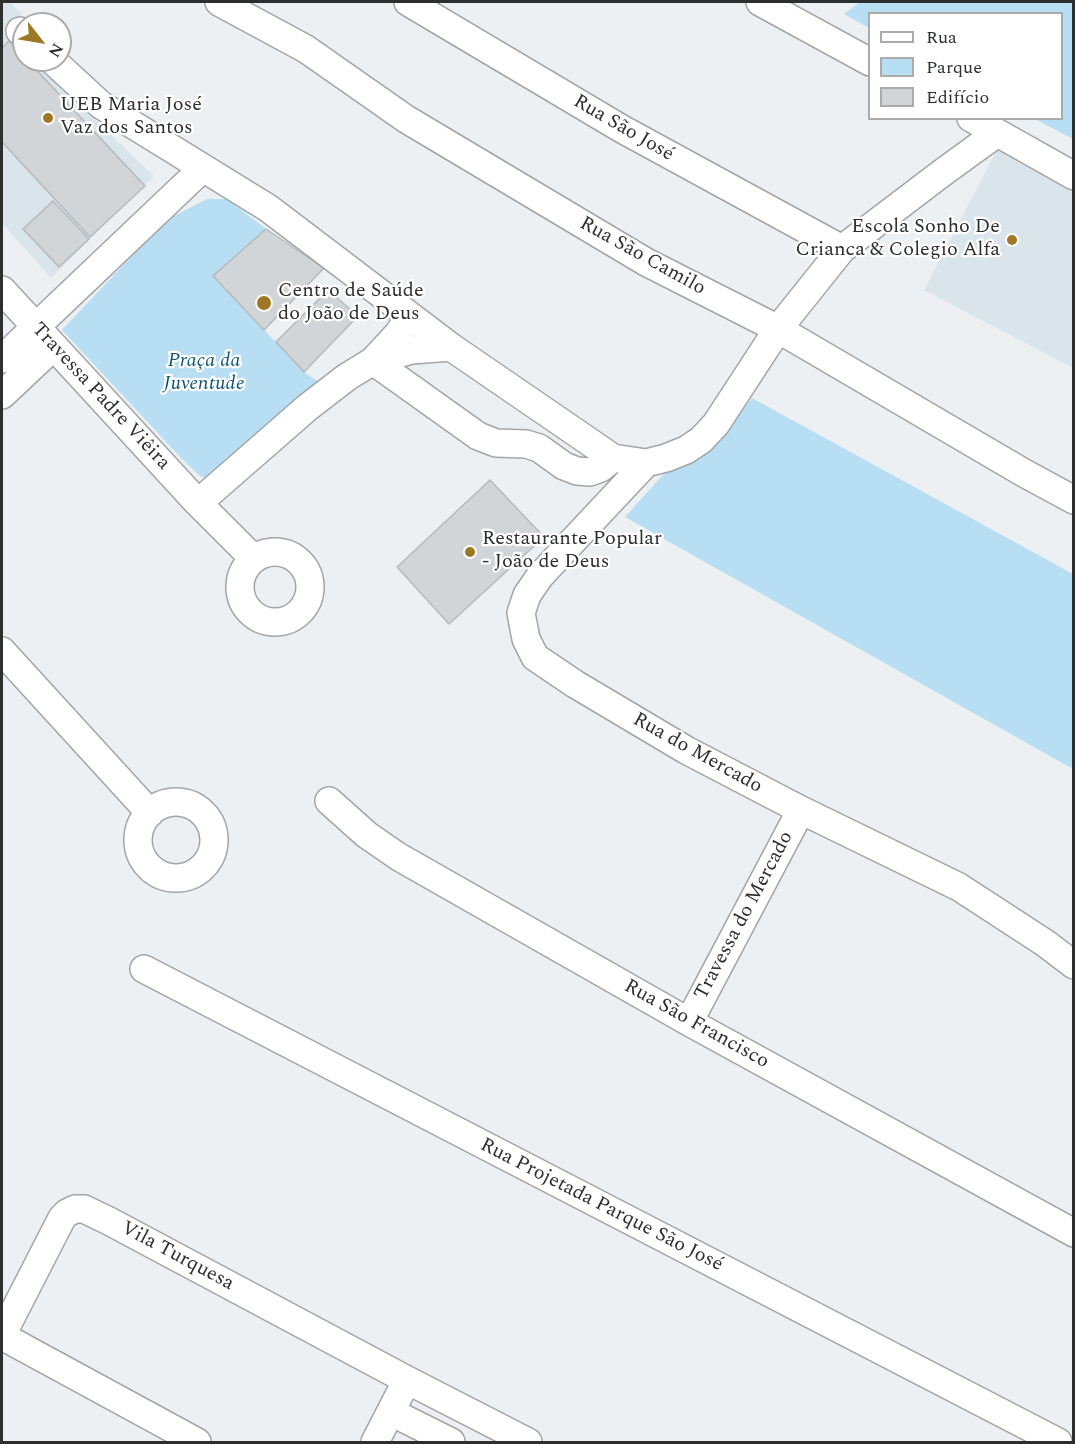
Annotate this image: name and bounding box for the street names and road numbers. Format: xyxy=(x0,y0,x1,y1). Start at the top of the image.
street label: Rua São José xyxy=(568,91,678,167)
street label: Rua São Camilo xyxy=(575,213,709,301)
street label: Travessa Padre Viêira xyxy=(25,318,175,476)
street label: Rua do Mercado xyxy=(628,709,766,799)
street label: Travessa do Mercado xyxy=(690,828,800,1004)
street label: Rua São Francisco xyxy=(619,975,773,1075)
street label: Rua Projetada Parque São José xyxy=(475,1134,727,1278)
street label: Vila Turquesa xyxy=(116,1217,238,1297)

